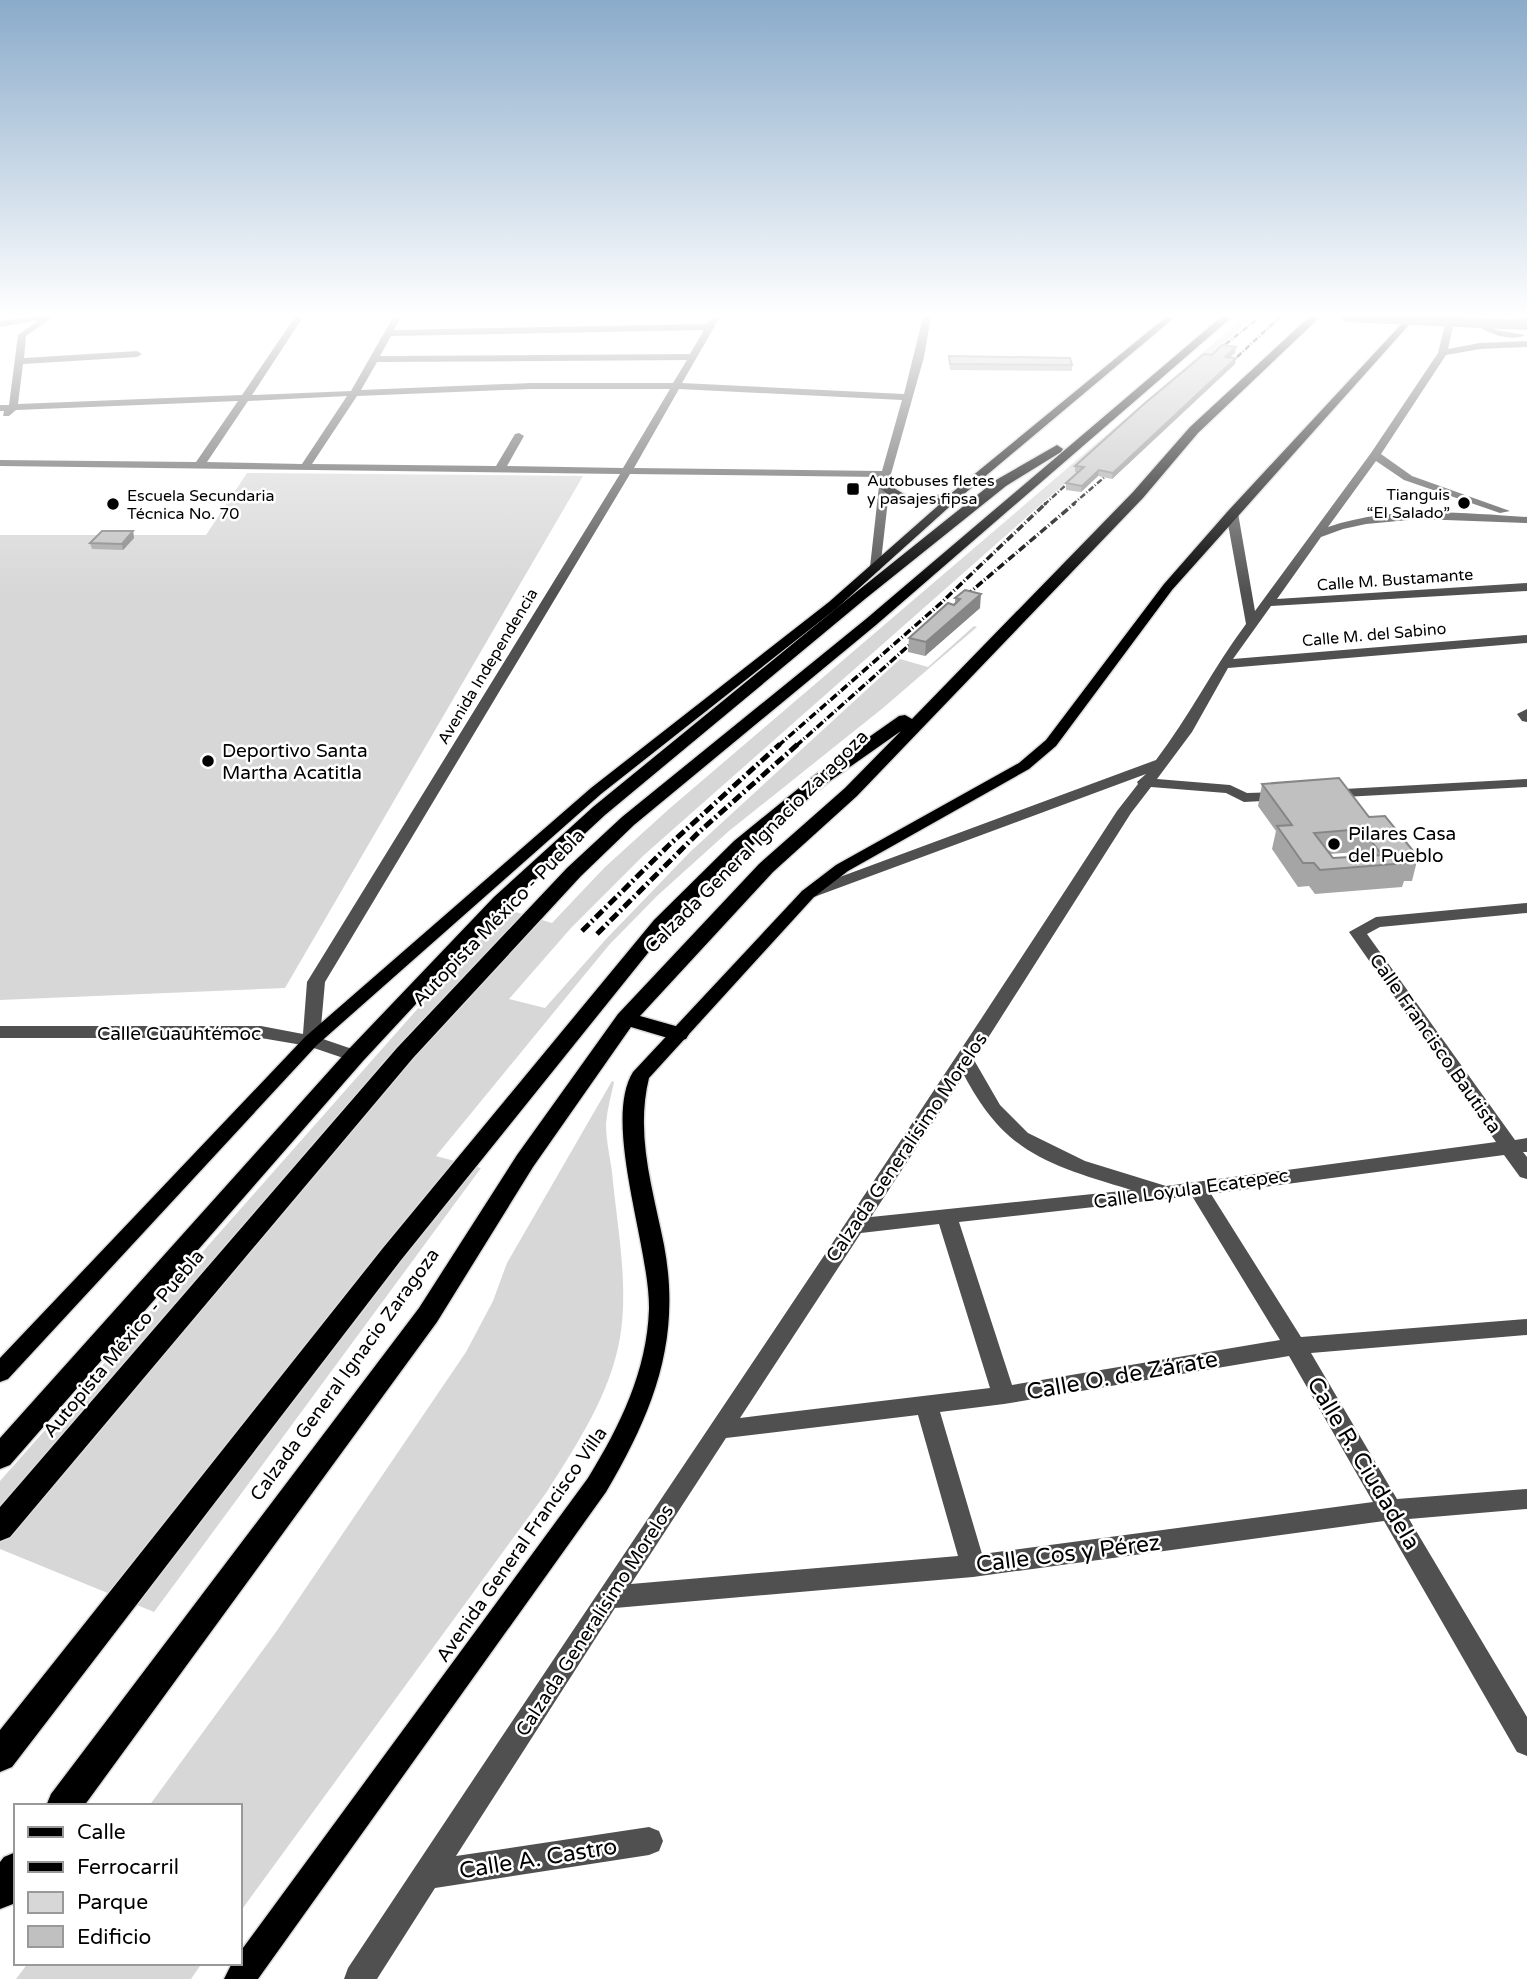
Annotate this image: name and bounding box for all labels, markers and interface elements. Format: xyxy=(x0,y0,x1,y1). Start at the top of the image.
place label: Autobuses fletes y pasajes fipsa xyxy=(867,471,995,509)
marker: Autobuses fletes y pasajes fipsa xyxy=(845,481,861,497)
place label: Tianguis “El Salado” xyxy=(1367,485,1450,523)
place label: Escuela Secundaria Técnica No. 70 xyxy=(127,486,274,524)
marker: Tianguis “El Salado” xyxy=(1456,495,1472,511)
marker: Escuela Secundaria Técnica No. 70 xyxy=(105,496,121,512)
street label: Calle M. Bustamante xyxy=(1316,565,1474,595)
street label: Avenida Independencia xyxy=(433,585,542,748)
street label: Calle M. del Sabino xyxy=(1301,619,1447,651)
street label: Calzada General Ignacio Zaragoza xyxy=(641,726,873,958)
place label: Deportivo Santa Martha Acatitla xyxy=(222,740,368,784)
marker: Deportivo Santa Martha Acatitla xyxy=(200,753,216,769)
place label: Pilares Casa del Pueblo xyxy=(1348,823,1456,867)
street label: Autopista México - Puebla xyxy=(408,824,589,1011)
marker: Pilares Casa del Pueblo xyxy=(1326,836,1342,852)
street label: Calle Francisco Bautista xyxy=(1365,949,1506,1138)
street label: Calle Cuauhtémoc xyxy=(97,1023,261,1045)
street label: Calzada Generalísimo Morelos xyxy=(822,1029,992,1266)
street label: Calle Loyula Ecatepec xyxy=(1092,1164,1290,1214)
street label: Calzada General Ignacio Zaragoza xyxy=(246,1244,444,1505)
street label: Autopista México - Puebla xyxy=(39,1245,209,1442)
street label: Calle O. de Zárate xyxy=(1024,1345,1220,1407)
street label: Calle R. Ciudadela xyxy=(1300,1372,1426,1555)
street label: Avenida General Francisco Villa xyxy=(432,1423,612,1666)
street label: Calzada Generalísimo Morelos xyxy=(512,1501,678,1741)
street label: Calle Cos y Pérez xyxy=(974,1529,1162,1579)
legend xyxy=(14,1804,242,1965)
text: Calle xyxy=(77,1820,126,1845)
street label: Calle A. Castro xyxy=(457,1833,619,1885)
text: Ferrocarril xyxy=(77,1855,179,1880)
text: Parque xyxy=(77,1890,148,1915)
text: Edificio xyxy=(77,1925,151,1950)

